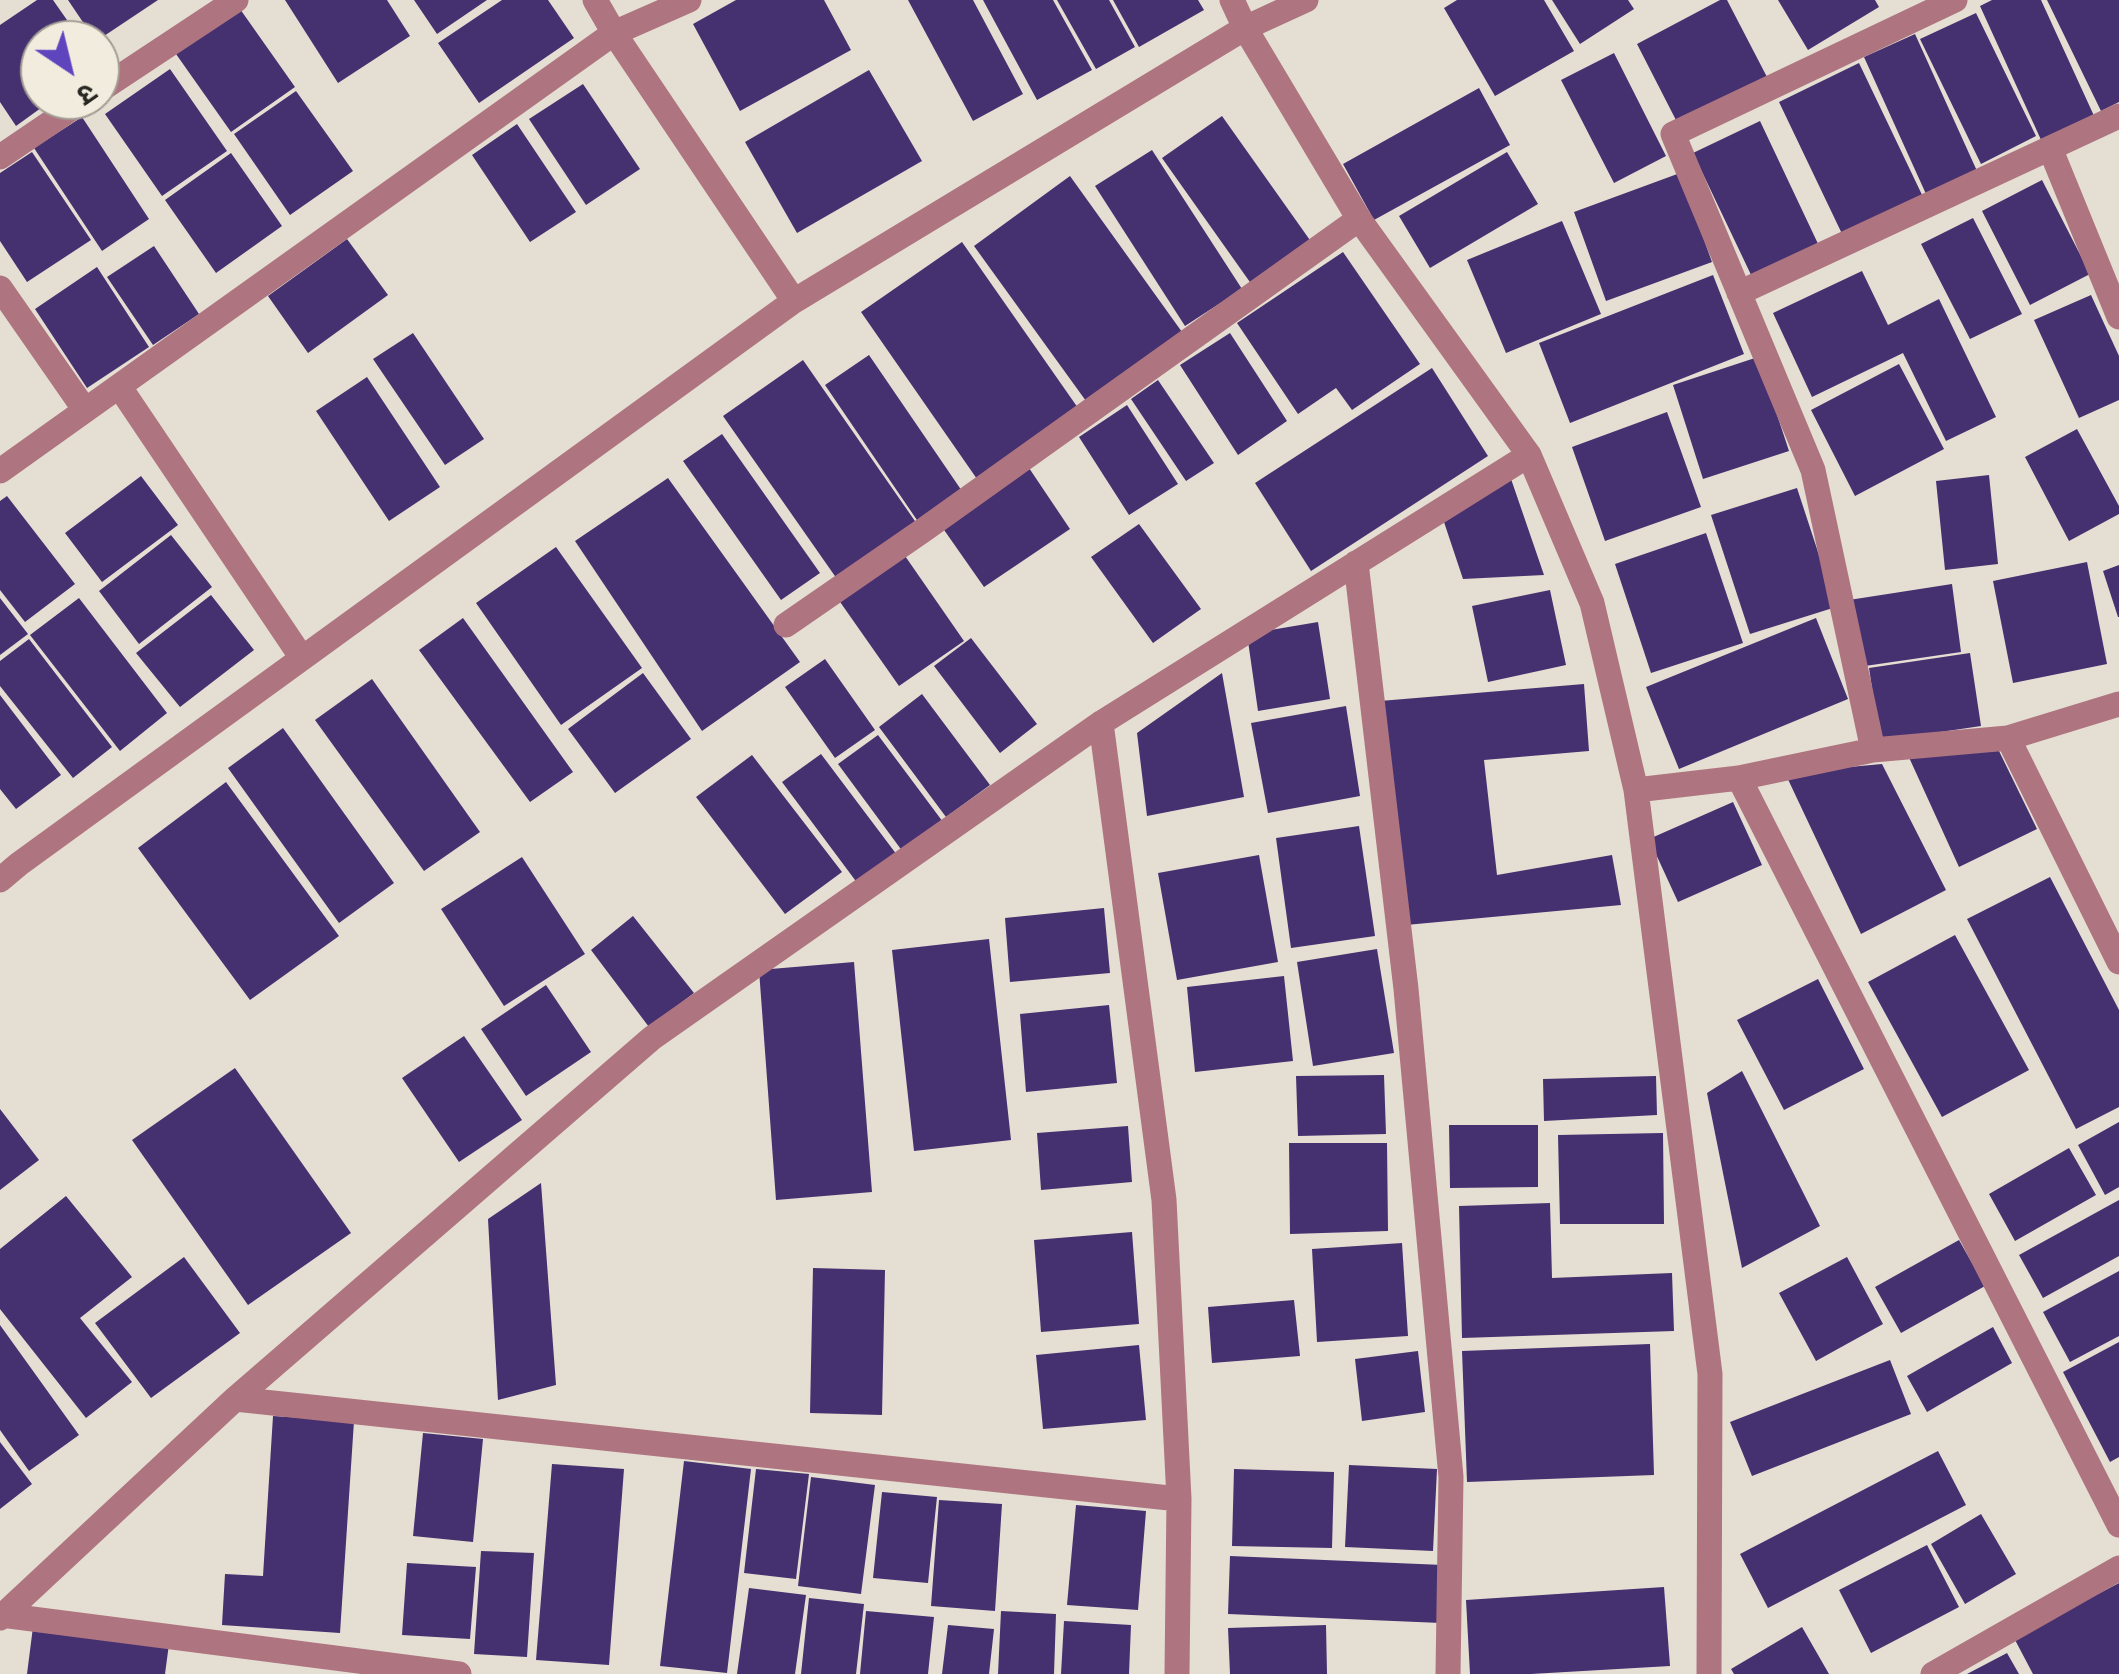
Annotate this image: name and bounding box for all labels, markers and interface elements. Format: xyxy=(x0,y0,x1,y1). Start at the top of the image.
north arrow xyxy=(20,20,120,120)
text: उ xyxy=(70,75,103,112)

